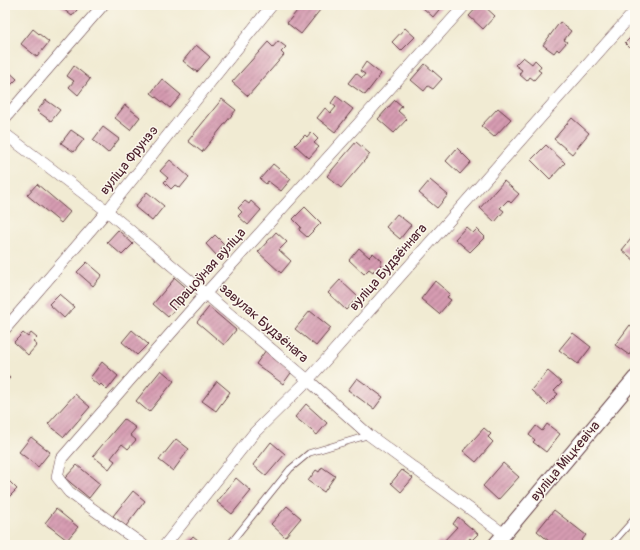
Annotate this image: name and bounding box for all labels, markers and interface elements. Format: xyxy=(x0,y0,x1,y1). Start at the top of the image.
street label: вуліца Фрунзэ xyxy=(96,122,162,198)
street label: вуліца Будзённага xyxy=(346,220,430,314)
street label: Працоўная вуліца xyxy=(167,224,249,314)
street label: завулак Будзёнага xyxy=(216,280,312,366)
street label: вуліца Міцкевіча xyxy=(527,417,603,505)

